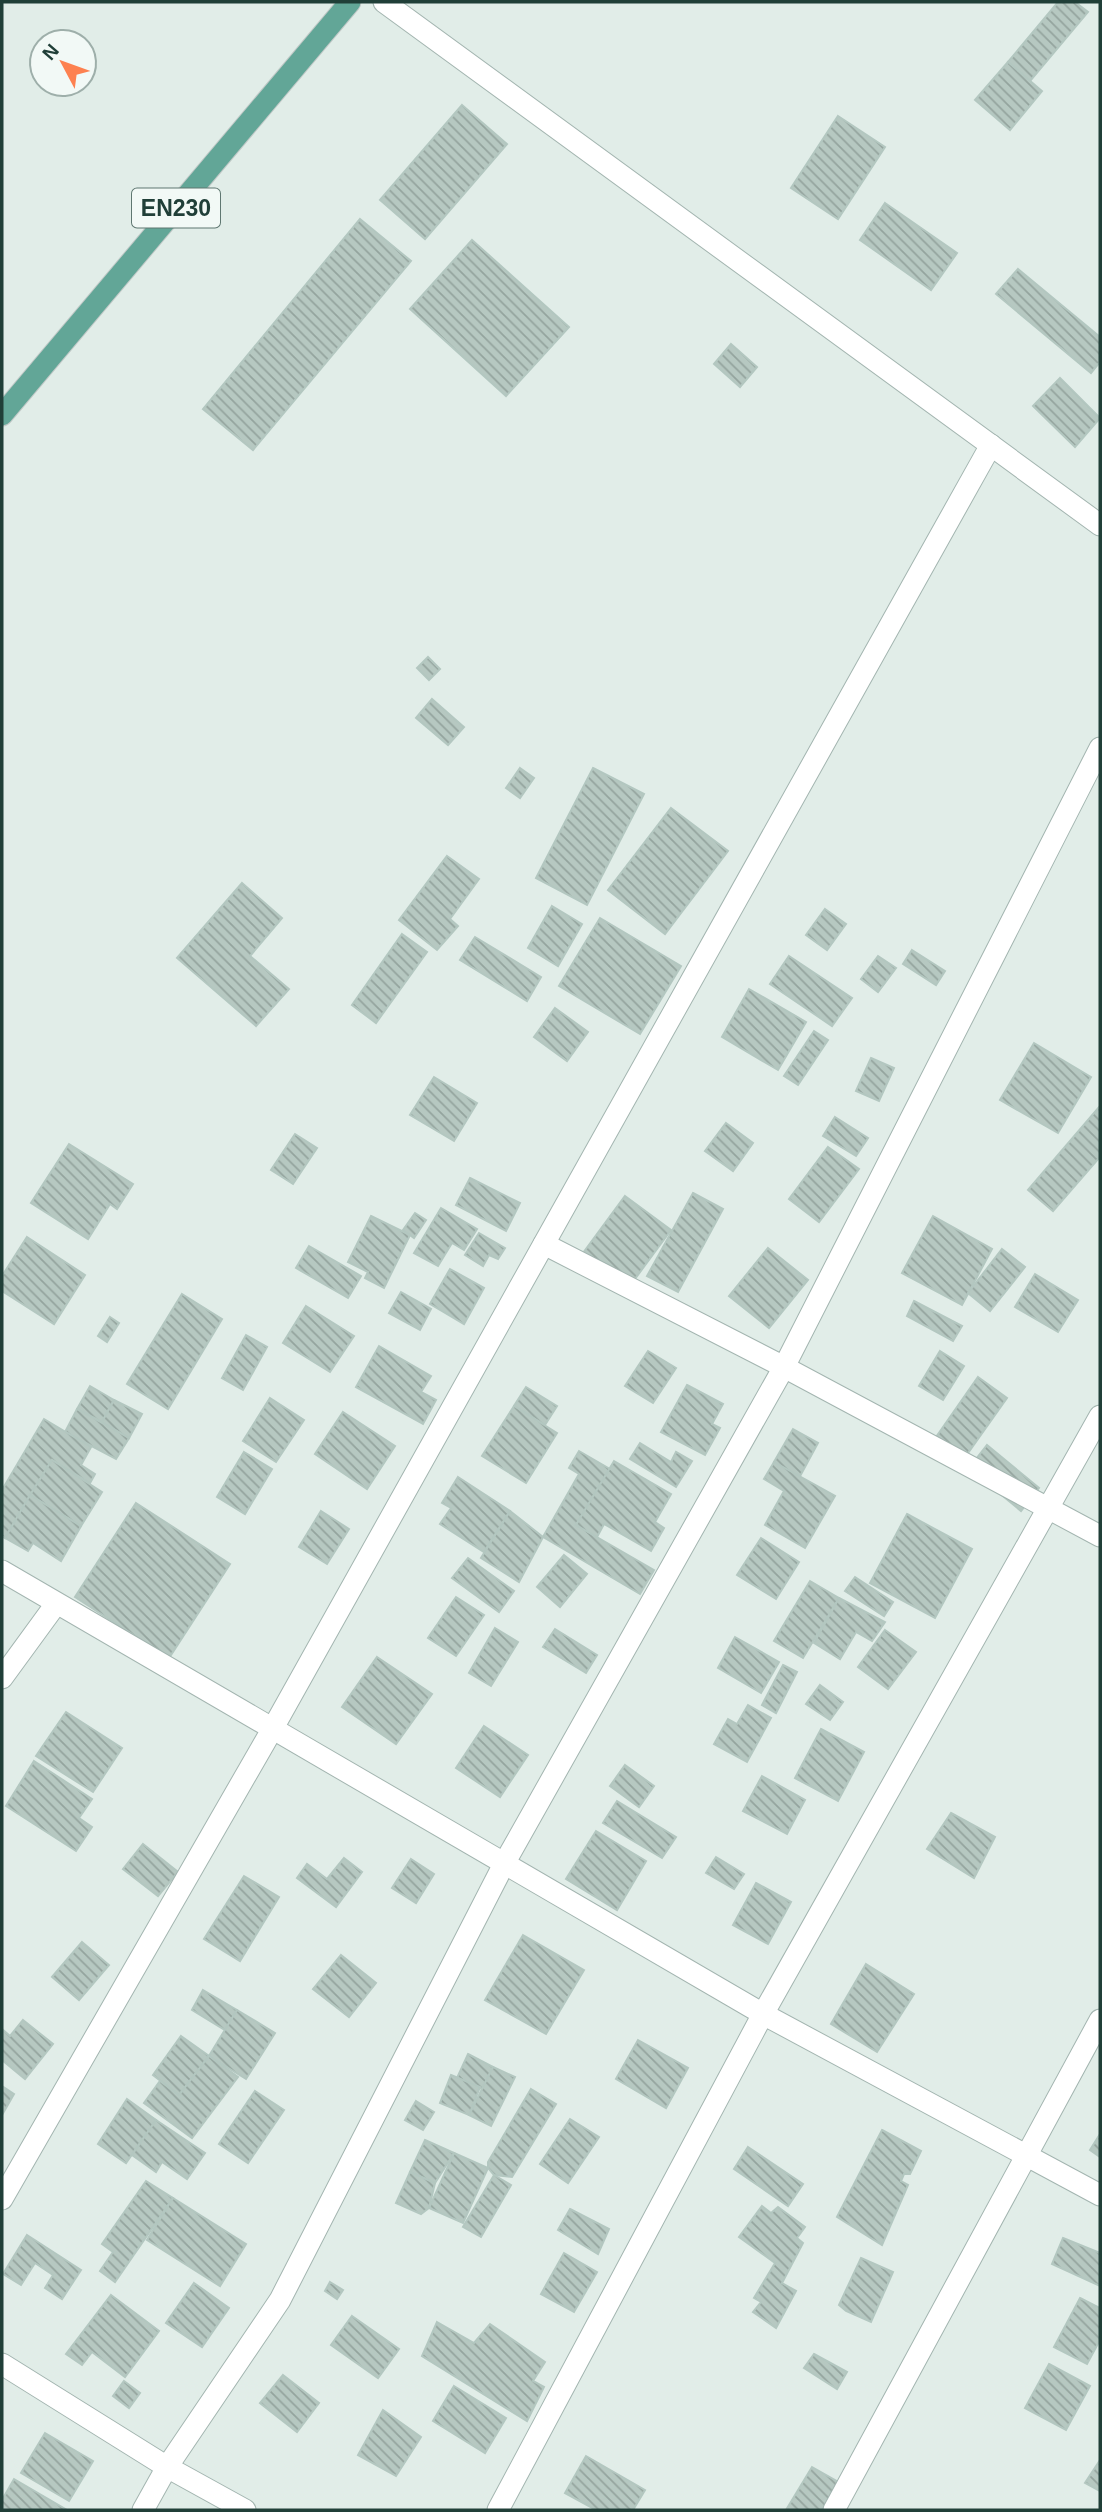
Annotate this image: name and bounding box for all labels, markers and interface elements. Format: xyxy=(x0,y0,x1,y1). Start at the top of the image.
north arrow xyxy=(28,28,98,98)
text: N xyxy=(38,40,63,64)
road number: EN230 xyxy=(132,188,220,228)

